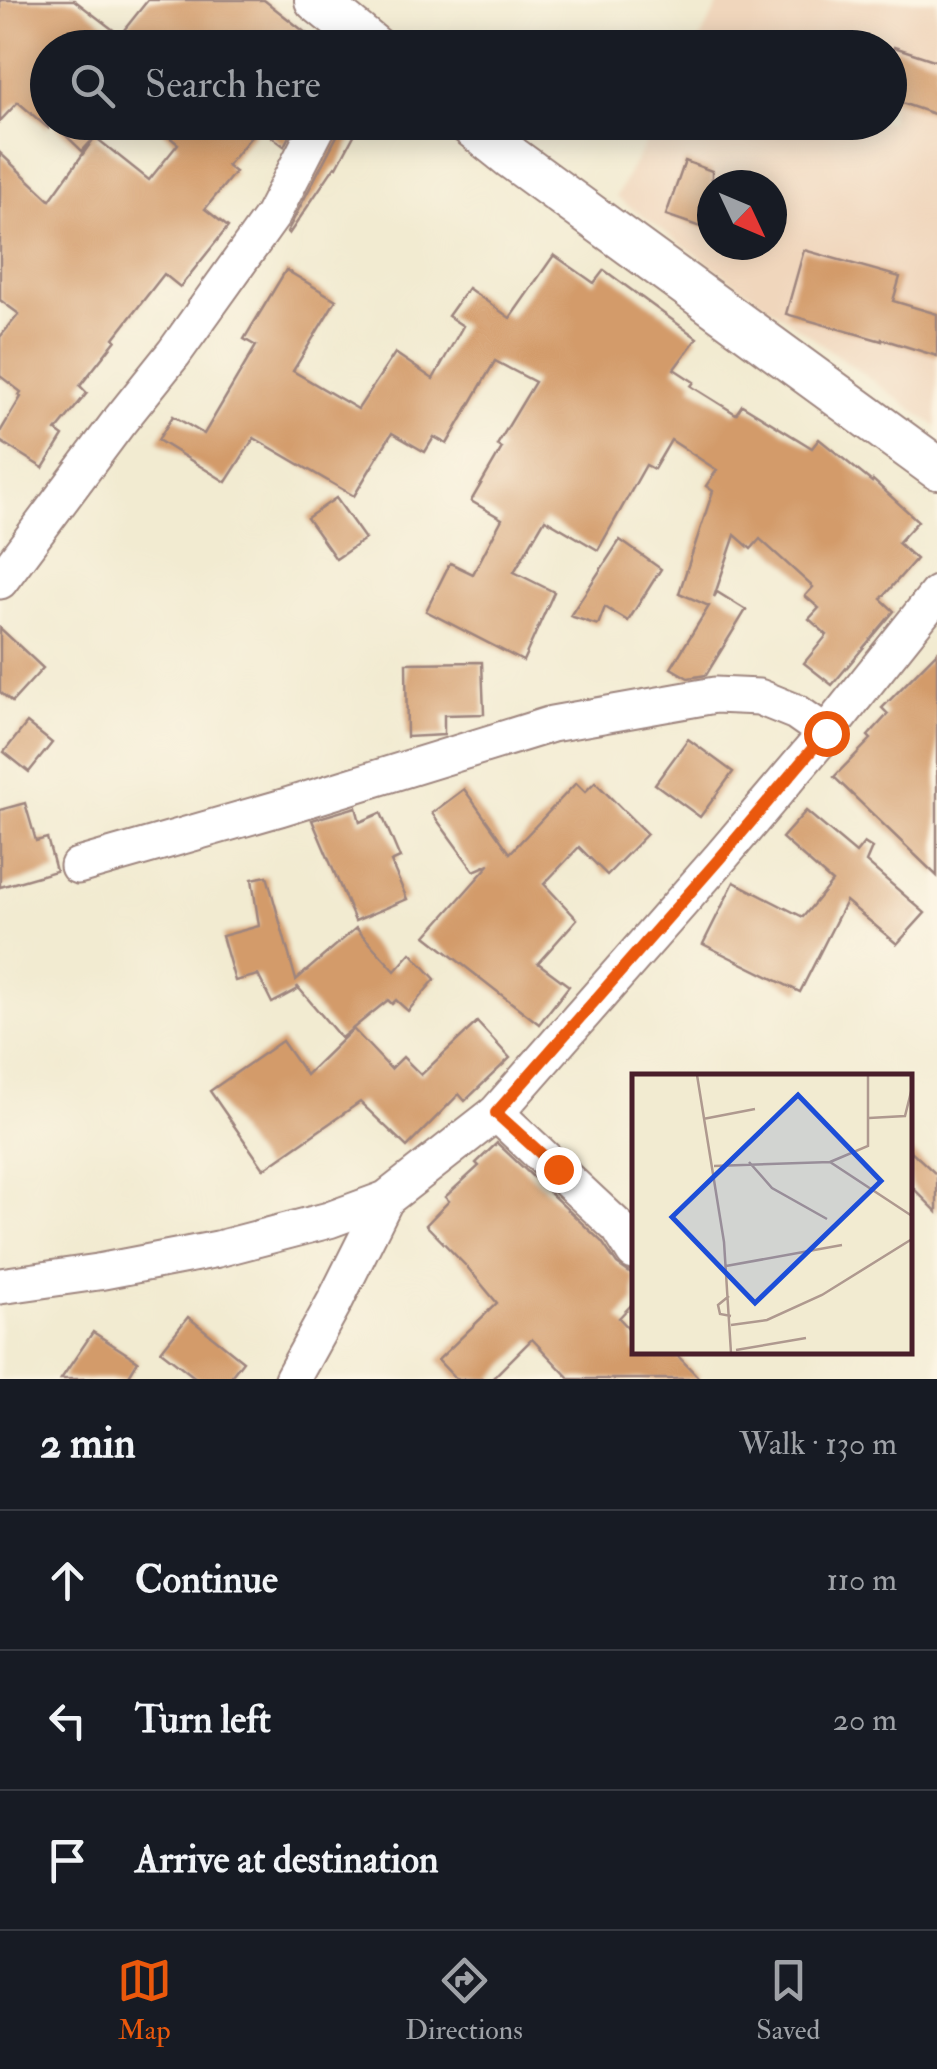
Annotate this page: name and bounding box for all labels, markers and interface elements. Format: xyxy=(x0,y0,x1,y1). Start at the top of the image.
search box xyxy=(30,30,907,140)
icon: search xyxy=(65,58,120,113)
text: Search here xyxy=(145,61,321,109)
north arrow xyxy=(697,170,787,260)
route start xyxy=(804,711,850,757)
inset map xyxy=(632,1074,912,1354)
route end xyxy=(536,1147,582,1193)
text: 2 min xyxy=(40,1418,136,1470)
text: Walk · 130 m xyxy=(739,1424,897,1464)
icon: ahead xyxy=(40,1553,95,1608)
text: Continue xyxy=(135,1556,278,1604)
text: 110 m xyxy=(826,1560,897,1600)
icon: left xyxy=(40,1693,95,1748)
text: Turn left xyxy=(135,1696,271,1744)
text: 20 m xyxy=(833,1700,897,1740)
icon: arrive xyxy=(40,1833,95,1888)
text: Arrive at destination xyxy=(135,1836,439,1884)
tab: Map xyxy=(117,1953,172,2048)
tab: Directions xyxy=(405,1953,523,2048)
tab: Saved xyxy=(756,1953,820,2048)

